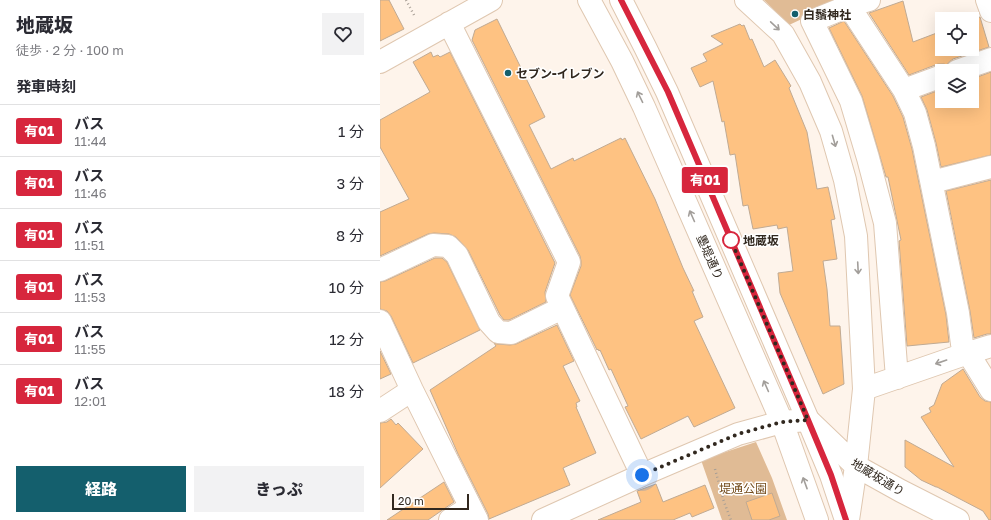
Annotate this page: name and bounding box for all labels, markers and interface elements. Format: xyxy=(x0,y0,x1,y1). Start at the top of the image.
place label: 白鬚神社 xyxy=(803,7,851,22)
marker: 白鬚神社 xyxy=(790,9,800,19)
map controls xyxy=(935,12,979,108)
button: locate xyxy=(935,12,979,56)
text: 地蔵坂 xyxy=(16,13,73,36)
button: heart xyxy=(322,13,364,55)
one-way arrow xyxy=(770,21,780,31)
text: 徒歩 · 2 分 · 100 m xyxy=(16,42,124,58)
button: layers xyxy=(935,64,979,108)
place label: セブン-イレブン xyxy=(516,66,605,81)
marker: セブン-イレブン xyxy=(503,68,513,78)
text: 発車時刻 xyxy=(16,77,76,95)
one-way arrow xyxy=(636,91,643,103)
text: バス xyxy=(74,114,104,132)
text: 有01 xyxy=(24,122,54,139)
text: 1 分 xyxy=(338,122,364,140)
text: 11:44 xyxy=(74,133,107,149)
one-way arrow xyxy=(831,134,838,147)
text: バス xyxy=(74,166,104,184)
line badge: 有01 xyxy=(682,167,728,193)
text: 有01 xyxy=(690,171,720,188)
text: 有01 xyxy=(24,174,54,191)
text: 3 分 xyxy=(336,174,364,192)
text: 11:46 xyxy=(74,185,107,201)
one-way arrow xyxy=(688,210,695,222)
text: バス xyxy=(74,218,104,236)
text: 有01 xyxy=(24,226,54,243)
text: 8 分 xyxy=(336,226,364,244)
marker: 地蔵坂 xyxy=(722,231,740,249)
street label: 墨堤通り xyxy=(693,232,727,282)
place label: 地蔵坂 xyxy=(743,233,779,248)
text: 11:51 xyxy=(74,237,105,253)
one-way arrow xyxy=(854,261,861,274)
text: バス xyxy=(74,270,104,288)
text: 有01 xyxy=(24,278,54,295)
text: 10 分 xyxy=(329,278,364,296)
text: 11:53 xyxy=(74,289,106,305)
text: バス xyxy=(74,322,104,340)
text: 有01 xyxy=(24,330,54,347)
text: 12 分 xyxy=(329,330,364,348)
text: 11:55 xyxy=(74,341,106,357)
one-way arrow xyxy=(935,359,947,367)
text: バス xyxy=(74,374,104,392)
one-way arrow xyxy=(762,381,770,393)
text: 有01 xyxy=(24,382,54,399)
text: 18 分 xyxy=(329,382,364,400)
text: 12:01 xyxy=(74,393,106,409)
street label: 地蔵坂通り xyxy=(848,455,908,499)
your location xyxy=(632,465,652,485)
button: 経路 xyxy=(16,466,186,512)
button: きっぷ xyxy=(194,466,364,512)
one-way arrow xyxy=(800,478,808,490)
park label: 堤通公園 xyxy=(719,481,767,496)
scale bar xyxy=(392,492,469,511)
text: 20 m xyxy=(398,494,424,507)

